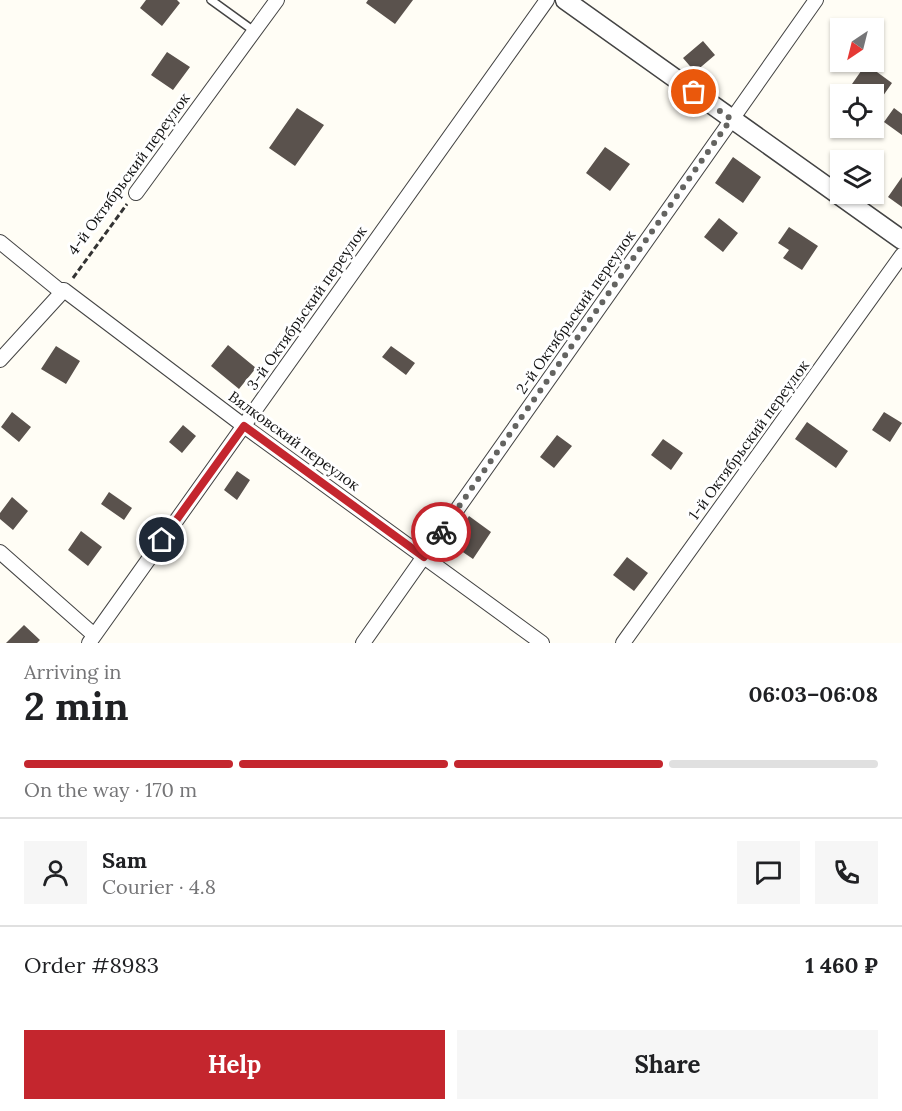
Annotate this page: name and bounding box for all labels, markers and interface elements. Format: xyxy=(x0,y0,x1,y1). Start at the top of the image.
north arrow xyxy=(830,18,884,72)
map controls xyxy=(830,18,884,204)
pin xyxy=(668,66,719,117)
icon: bag xyxy=(677,75,710,108)
button: locate xyxy=(830,84,884,138)
street label: 4-й Октябрьский переулок xyxy=(63,89,194,259)
button: layers xyxy=(830,150,884,204)
street label: 3-й Октябрьский переулок xyxy=(243,222,371,393)
street label: 2-й Октябрьский переулок xyxy=(512,226,639,397)
street label: 1-й Октябрьский переулок xyxy=(684,356,813,523)
street label: Вялковский переулок xyxy=(225,387,364,495)
courier xyxy=(411,502,471,562)
pin xyxy=(136,514,187,565)
icon: bike xyxy=(425,516,458,549)
icon: home xyxy=(145,523,178,556)
text: Arriving in xyxy=(24,659,121,684)
text: 06:03–06:08 xyxy=(748,680,878,708)
text: 2 min xyxy=(24,681,129,731)
text: On the way · 170 m xyxy=(24,777,197,802)
button: person xyxy=(24,841,87,904)
button: chat xyxy=(737,841,800,904)
button: phone xyxy=(815,841,878,904)
text: Sam xyxy=(102,846,147,874)
text: Courier · 4.8 xyxy=(102,874,216,899)
text: Order #8983 xyxy=(24,951,159,979)
text: 1 460 ₽ xyxy=(805,951,878,979)
button: Help xyxy=(24,1030,445,1099)
button: Share xyxy=(457,1030,878,1099)

